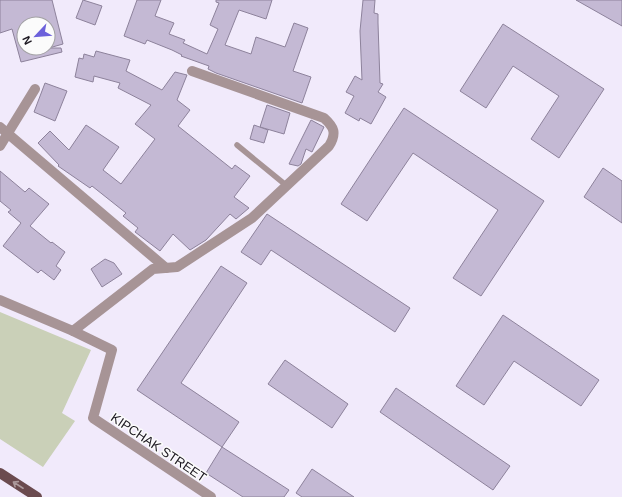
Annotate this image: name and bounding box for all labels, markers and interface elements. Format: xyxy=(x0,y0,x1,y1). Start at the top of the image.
north arrow xyxy=(16,16,56,56)
text: N xyxy=(20,34,34,47)
street label: KIPCHAK STREET xyxy=(108,410,209,485)
one-way arrow xyxy=(13,481,24,489)

